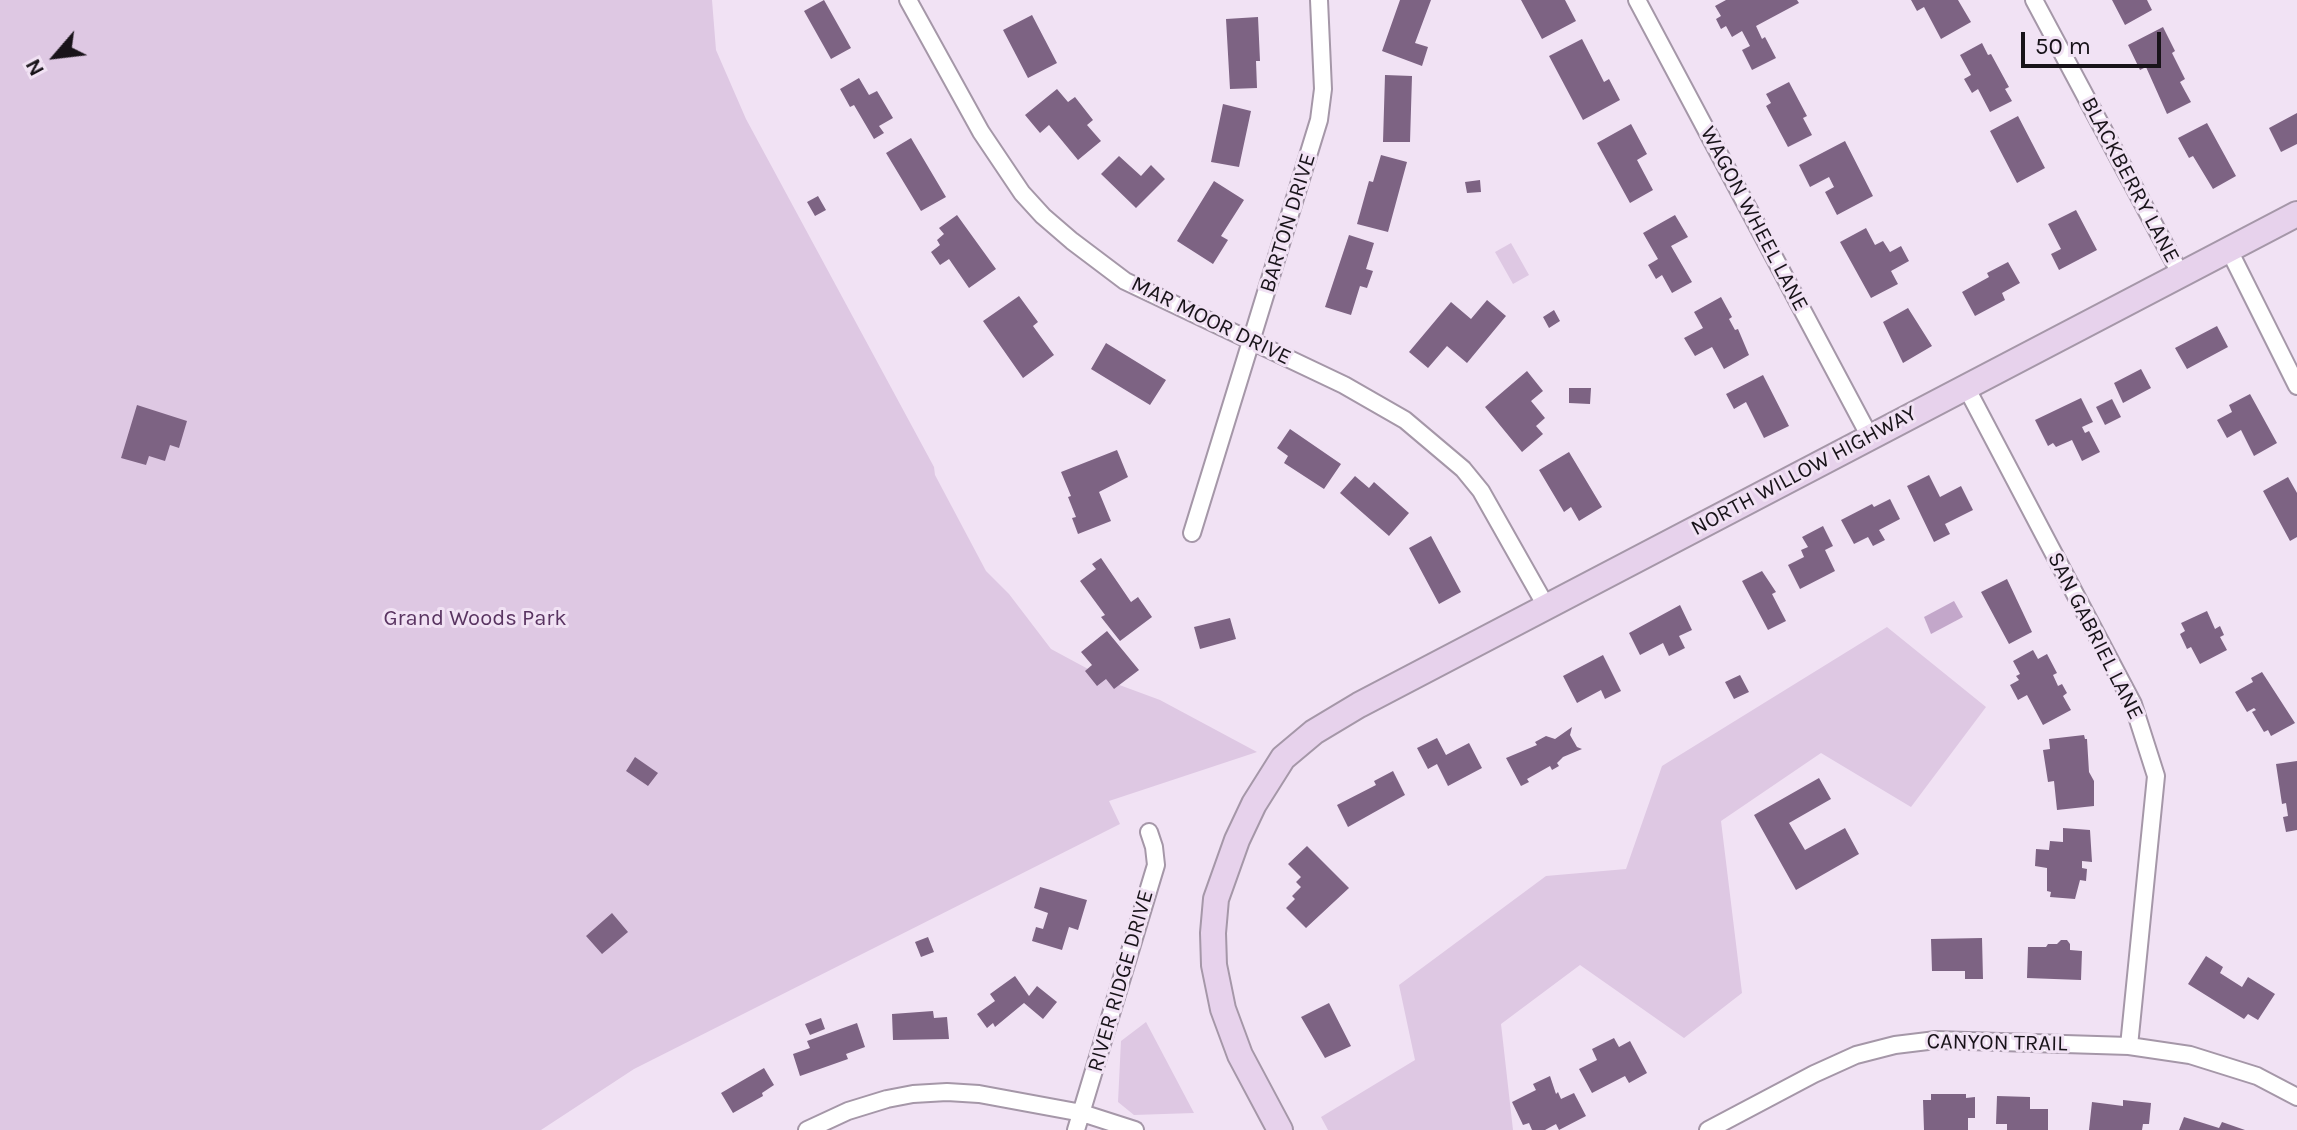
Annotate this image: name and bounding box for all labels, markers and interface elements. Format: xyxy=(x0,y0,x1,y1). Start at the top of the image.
north arrow xyxy=(16,16,96,96)
scale bar xyxy=(2025,16,2165,66)
text: 50 m xyxy=(2035,32,2091,60)
text: N xyxy=(20,54,50,80)
street label: BLACKBERRY LANE xyxy=(2075,93,2185,267)
street label: WAGON WHEEL LANE xyxy=(1694,122,1814,316)
street label: BARTON DRIVE xyxy=(1254,150,1322,296)
street label: MAR MOOR DRIVE xyxy=(1127,271,1295,371)
street label: NORTH WILLOW HIGHWAY xyxy=(1687,400,1921,542)
street label: SAN GABRIEL LANE xyxy=(2041,548,2149,724)
park label: Grand Woods Park xyxy=(383,606,567,632)
street label: RIVER RIDGE DRIVE xyxy=(1082,887,1160,1075)
street label: CANYON TRAIL xyxy=(1926,1029,2068,1057)

